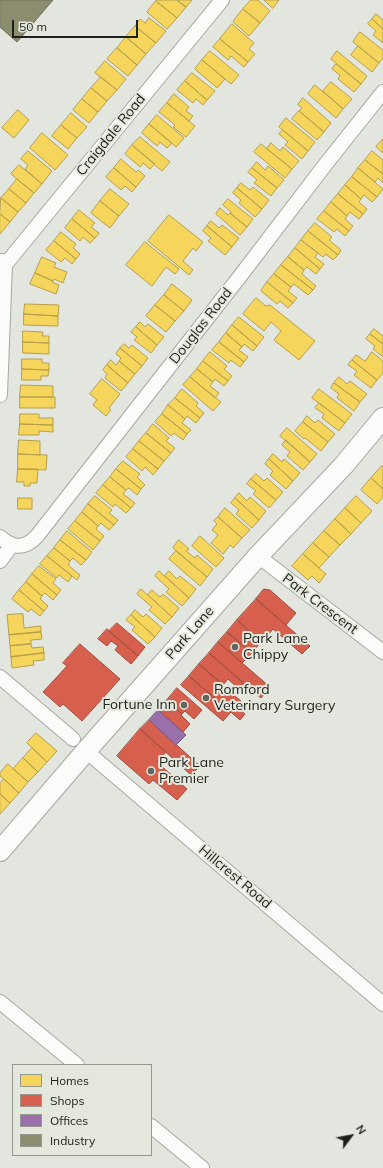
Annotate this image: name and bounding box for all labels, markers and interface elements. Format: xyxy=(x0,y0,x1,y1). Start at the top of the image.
scale bar xyxy=(14,12,140,38)
text: 50 m xyxy=(19,19,47,34)
street label: Craigdale Road xyxy=(73,91,149,179)
street label: Douglas Road xyxy=(166,285,236,367)
street label: Park Crescent xyxy=(279,570,361,638)
street label: Park Lane xyxy=(162,603,218,663)
place label: Park Lane Chippy xyxy=(243,631,308,664)
marker: Park Lane Chippy xyxy=(230,642,240,652)
place label: Romford Veterinary Surgery xyxy=(214,682,335,714)
marker: Romford Veterinary Surgery xyxy=(201,693,211,703)
place label: Fortune Inn xyxy=(102,697,176,713)
marker: Fortune Inn xyxy=(179,700,189,710)
place label: Park Lane Premier xyxy=(159,755,224,788)
marker: Park Lane Premier xyxy=(146,766,156,776)
street label: Hillcrest Road xyxy=(195,842,275,912)
legend xyxy=(12,1064,152,1156)
text: Homes xyxy=(50,1073,89,1088)
text: Shops xyxy=(50,1093,85,1108)
text: Offices xyxy=(50,1113,88,1128)
north arrow xyxy=(331,1116,371,1156)
text: N xyxy=(353,1122,369,1137)
text: Industry xyxy=(50,1133,95,1148)

